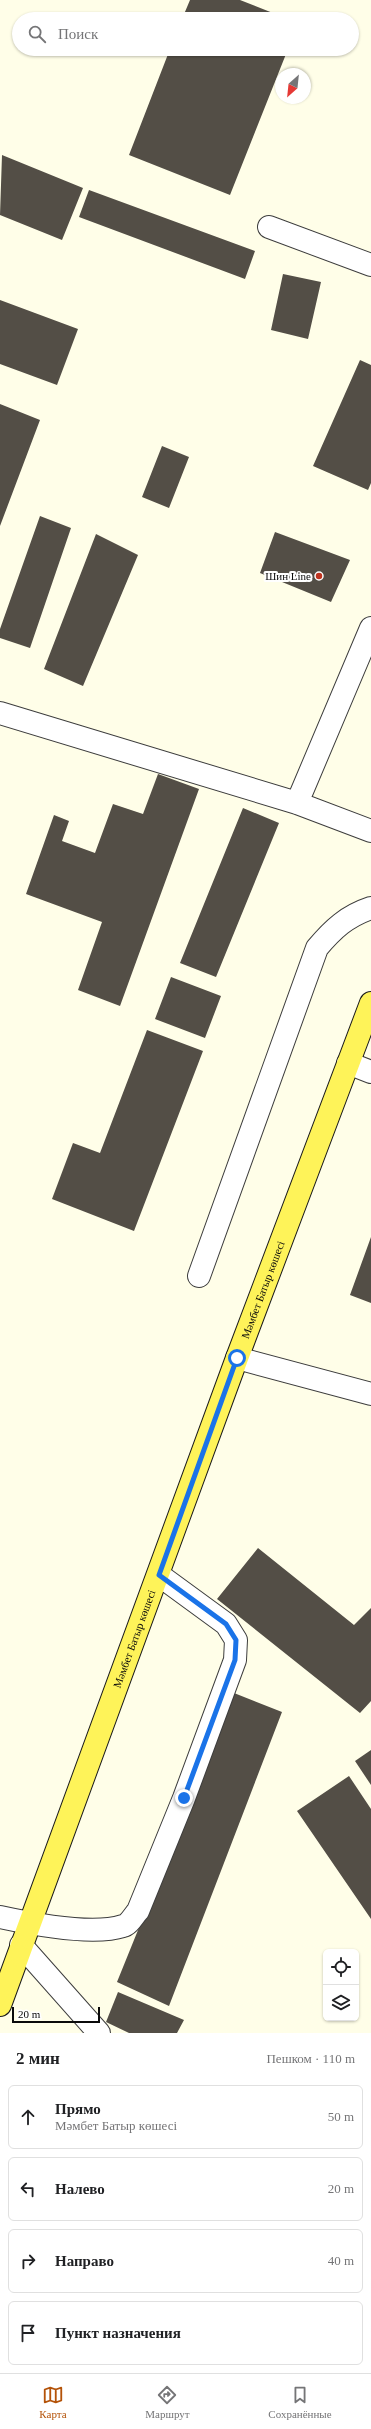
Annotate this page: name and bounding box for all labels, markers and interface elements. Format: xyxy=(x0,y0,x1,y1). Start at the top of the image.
search box xyxy=(12,12,359,56)
icon: search xyxy=(26,23,48,45)
text: Поиск xyxy=(58,26,98,42)
north arrow xyxy=(275,68,311,104)
place label: Шин Line xyxy=(265,570,311,582)
marker: Шин Line xyxy=(314,571,324,581)
street label: Мәмбет Батыр көшесі xyxy=(239,1239,287,1340)
route start xyxy=(228,1349,246,1367)
street label: Мәмбет Батыр көшесі xyxy=(111,1588,158,1689)
route end xyxy=(175,1789,193,1807)
map controls xyxy=(323,1949,359,2021)
button: locate xyxy=(323,1949,359,1985)
button: layers xyxy=(323,1985,359,2021)
scale bar xyxy=(12,2005,100,2024)
text: 20 m xyxy=(18,2008,40,2020)
text: 2 мин xyxy=(16,2049,60,2068)
text: Пешком · 110 m xyxy=(266,2051,355,2066)
text: Прямо xyxy=(55,2101,101,2117)
icon: ahead xyxy=(17,2106,39,2128)
text: 50 m xyxy=(328,2109,354,2124)
text: Мәмбет Батыр көшесі xyxy=(55,2118,177,2133)
icon: left xyxy=(17,2178,39,2200)
text: Налево xyxy=(55,2181,105,2197)
text: 20 m xyxy=(328,2181,354,2196)
icon: right xyxy=(17,2250,39,2272)
text: Направо xyxy=(55,2253,114,2269)
text: 40 m xyxy=(328,2253,354,2268)
icon: arrive xyxy=(17,2322,39,2344)
text: Пункт назначения xyxy=(55,2325,181,2341)
tab: Карта xyxy=(39,2384,67,2420)
tab: Маршрут xyxy=(145,2384,190,2420)
tab: Сохранённые xyxy=(268,2384,332,2420)

